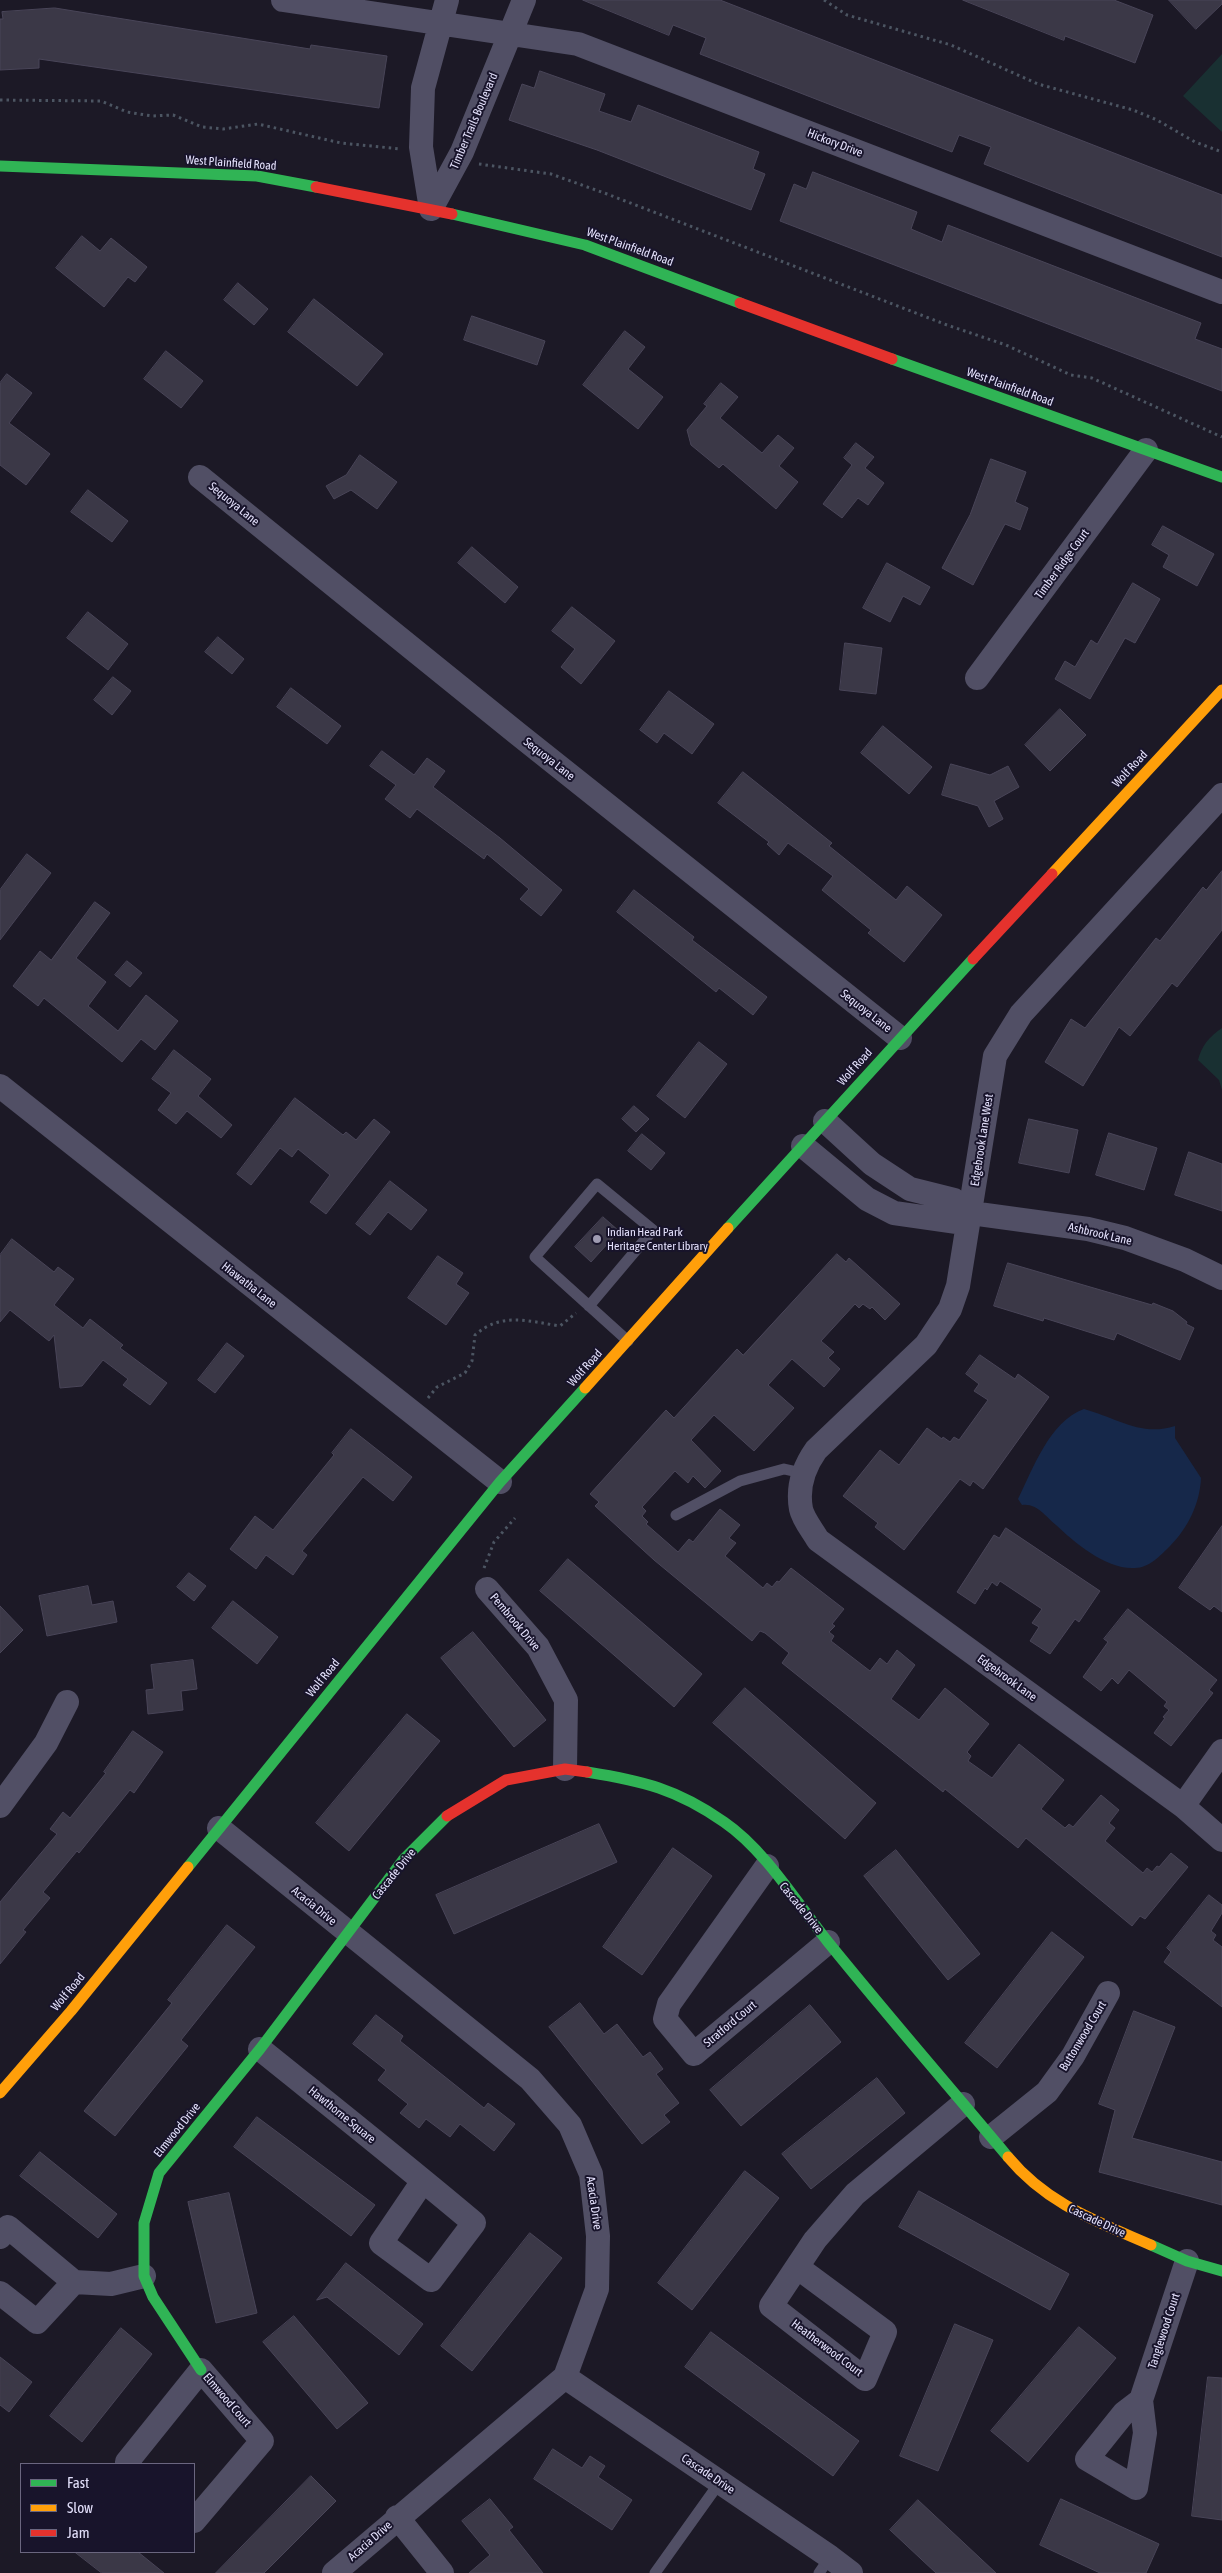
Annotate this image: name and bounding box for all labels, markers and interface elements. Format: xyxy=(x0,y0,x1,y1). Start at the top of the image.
street label: Timber Trails Boulevard xyxy=(447,71,501,171)
street label: Hickory Drive xyxy=(805,126,865,160)
street label: West Plainfield Road xyxy=(185,153,277,173)
street label: West Plainfield Road xyxy=(585,225,675,269)
street label: West Plainfield Road xyxy=(965,365,1055,409)
street label: Sequoya Lane xyxy=(206,479,262,529)
street label: Timber Ridge Court xyxy=(1032,526,1092,602)
street label: Sequoya Lane xyxy=(521,735,577,783)
street label: Wolf Road xyxy=(1109,748,1151,790)
street label: Sequoya Lane xyxy=(838,987,894,1035)
street label: Wolf Road xyxy=(835,1045,875,1089)
street label: Edgebrook Lane West xyxy=(968,1093,996,1187)
street label: Ashbrook Lane xyxy=(1067,1220,1133,1248)
place label: Indian Head Park Heritage Center Library xyxy=(607,1225,708,1253)
marker: Indian Head Park Heritage Center Library xyxy=(591,1233,603,1245)
street label: Hiawatha Lane xyxy=(219,1259,279,1311)
street label: Wolf Road xyxy=(565,1346,605,1390)
street label: Pembrook Drive xyxy=(487,1590,543,1654)
street label: Edgebrook Lane xyxy=(974,1652,1040,1704)
street label: Wolf Road xyxy=(303,1656,343,1700)
street label: Cascade Drive xyxy=(369,1846,419,1902)
street label: Cascade Drive xyxy=(776,1880,826,1936)
street label: Acacia Drive xyxy=(289,1884,339,1928)
street label: Wolf Road xyxy=(48,1970,88,2014)
street label: Stratford Court xyxy=(701,1998,759,2050)
street label: Buttonwood Court xyxy=(1056,1998,1110,2074)
street label: Hawthorne Square xyxy=(306,2084,378,2146)
street label: Elmwood Drive xyxy=(151,2100,203,2160)
street label: Acacia Drive xyxy=(583,2175,605,2231)
street label: Cascade Drive xyxy=(1066,2202,1128,2240)
street label: Tanglewood Court xyxy=(1145,2291,1183,2371)
street label: Heatherwood Court xyxy=(788,2316,866,2380)
street label: Elmwood Court xyxy=(200,2370,254,2430)
street label: Cascade Drive xyxy=(679,2451,737,2497)
legend xyxy=(20,2463,195,2553)
text: Fast xyxy=(67,2474,89,2491)
text: Slow xyxy=(67,2499,93,2516)
street label: Acacia Drive xyxy=(345,2518,395,2564)
text: Jam xyxy=(67,2524,90,2541)

